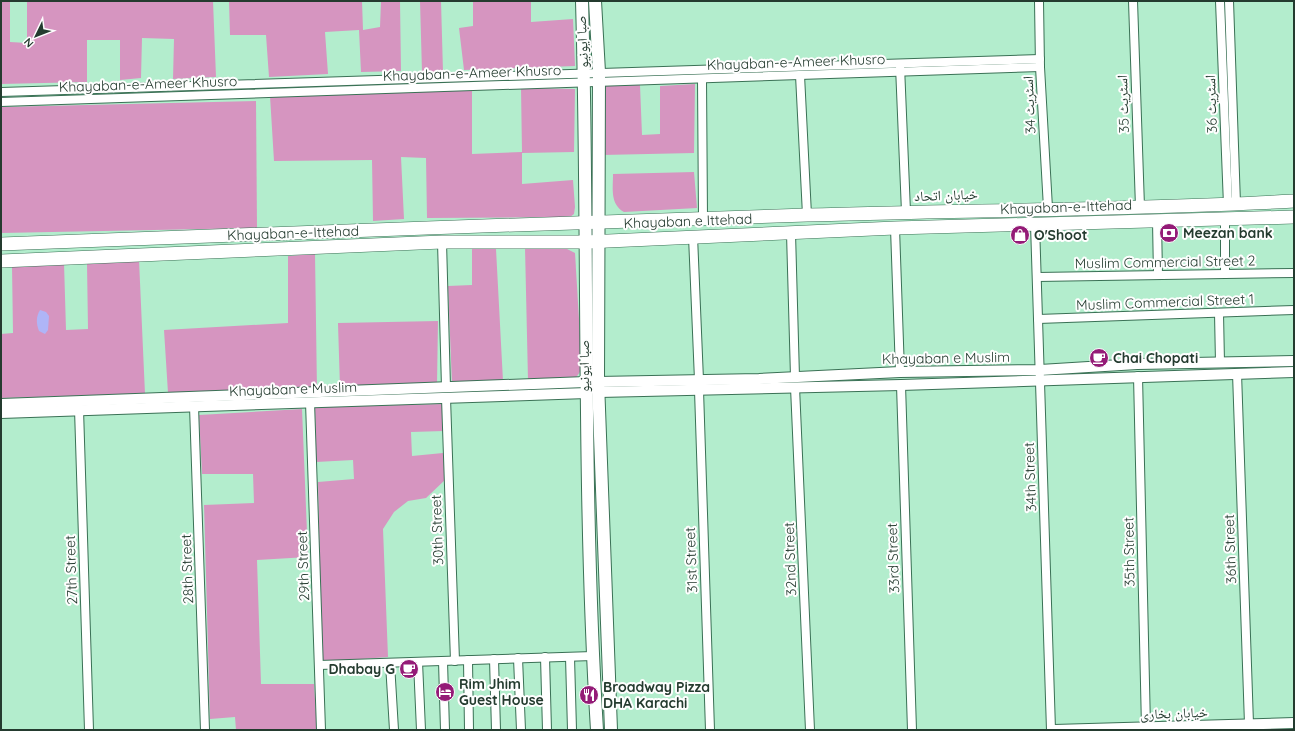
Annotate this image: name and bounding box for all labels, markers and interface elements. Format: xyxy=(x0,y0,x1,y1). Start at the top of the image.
street label: صبا ایونیو xyxy=(572,15,592,69)
north arrow xyxy=(16,16,56,56)
text: N xyxy=(21,35,37,51)
street label: Khayaban-e-Ameer Khusro xyxy=(706,50,886,74)
street label: Khayaban-e-Ameer Khusro xyxy=(382,61,562,85)
street label: Khayaban-e-Ameer Khusro xyxy=(58,72,238,96)
street label: اسٹریٹ 35 xyxy=(1113,75,1133,133)
street label: اسٹریٹ 36 xyxy=(1201,75,1221,133)
street label: اسٹریٹ 34 xyxy=(1018,76,1040,134)
street label: خیابان اتحاد xyxy=(914,185,978,205)
street label: Khayaban-e-Ittehad xyxy=(1000,196,1132,218)
street label: Khayaban e Ittehad xyxy=(623,210,753,232)
street label: Khayaban-e-Ittehad xyxy=(227,222,359,244)
bank icon: Meezan bank xyxy=(1158,222,1180,244)
shop icon: O'Shoot xyxy=(1009,224,1031,246)
place label: Meezan bank xyxy=(1183,224,1273,242)
place label: O'Shoot xyxy=(1034,226,1088,244)
street label: Muslim Commercial Street 2 xyxy=(1075,251,1256,273)
street label: Muslim Commercial Street 1 xyxy=(1076,290,1254,314)
street label: صبا ایونیو xyxy=(575,340,593,392)
cafe icon: Chai Chopati xyxy=(1088,347,1110,369)
street label: Khayaban e Muslim xyxy=(882,348,1010,368)
place label: Chai Chopati xyxy=(1113,349,1198,367)
street label: Khayaban e Muslim xyxy=(229,378,357,400)
street label: 34th Street xyxy=(1020,442,1040,512)
street label: 30th Street xyxy=(427,494,447,566)
street label: 36th Street xyxy=(1220,514,1240,584)
street label: 35th Street xyxy=(1119,517,1139,587)
street label: 32nd Street xyxy=(780,522,800,596)
street label: 33rd Street xyxy=(883,522,903,593)
street label: 31st Street xyxy=(681,527,701,593)
street label: 29th Street xyxy=(293,530,313,601)
street label: 28th Street xyxy=(177,533,197,604)
street label: 27th Street xyxy=(61,535,81,605)
cafe icon: Dhabay G xyxy=(398,658,420,680)
place label: Dhabay G xyxy=(329,660,395,678)
place label: Rim Jhim Guest House xyxy=(459,675,544,709)
place label: Broadway Pizza DHA Karachi xyxy=(603,678,710,712)
hotel icon: Rim Jhim Guest House xyxy=(434,681,456,703)
restaurant icon: Broadway Pizza DHA Karachi xyxy=(578,684,600,706)
street label: خیابان بخاری xyxy=(1140,703,1208,723)

